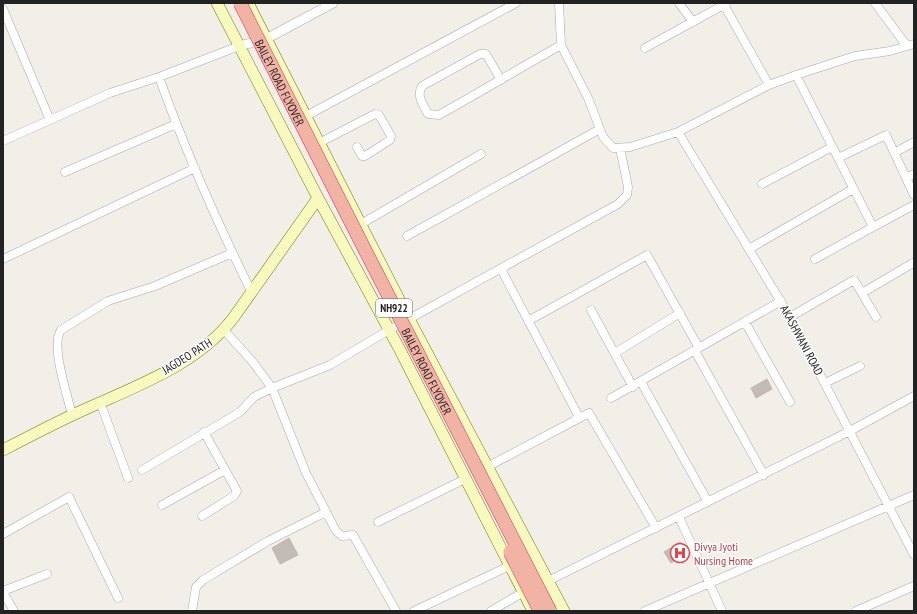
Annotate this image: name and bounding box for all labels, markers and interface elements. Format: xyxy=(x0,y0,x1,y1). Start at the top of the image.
street label: BAILEY ROAD FLYOVER xyxy=(252,37,308,128)
road number: NH922 xyxy=(376,299,412,317)
street label: AKASHWANI ROAD xyxy=(777,302,827,378)
street label: BAILEY ROAD FLYOVER xyxy=(399,325,456,417)
street label: JAGDEO PATH xyxy=(158,335,215,378)
place label: Divya Jyoti Nursing Home xyxy=(694,539,753,568)
hospital icon: Divya Jyoti Nursing Home xyxy=(669,542,691,564)

